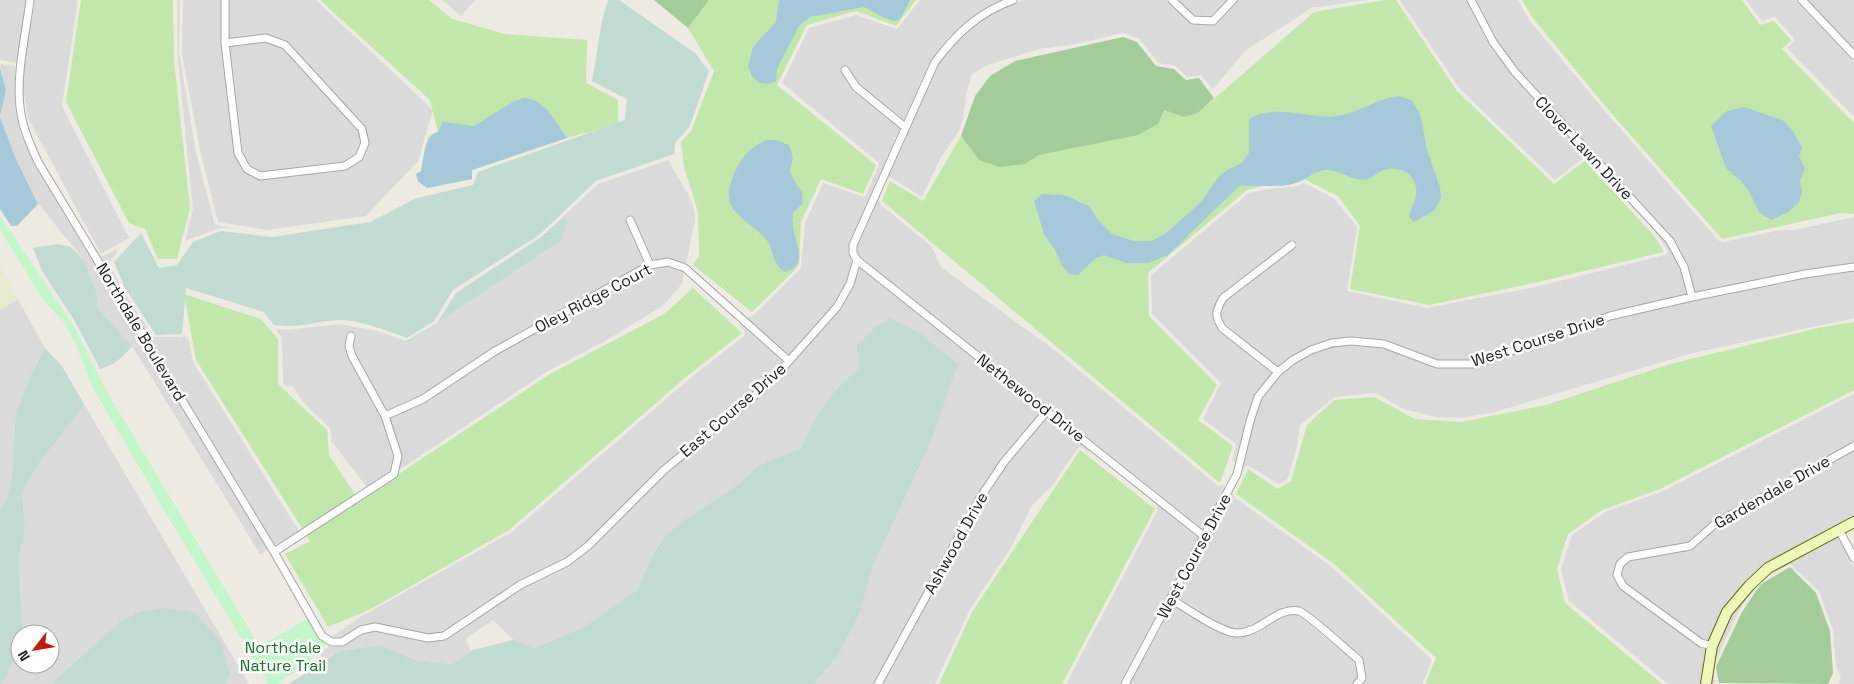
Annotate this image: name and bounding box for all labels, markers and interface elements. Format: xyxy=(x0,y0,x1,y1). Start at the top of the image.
street label: Clover Lawn Drive xyxy=(1530,92,1638,204)
street label: Oley Ridge Court xyxy=(531,258,655,338)
street label: Northdale Boulevard xyxy=(91,259,191,405)
street label: West Course Drive xyxy=(1469,309,1607,371)
street label: Nethewood Drive xyxy=(973,349,1089,447)
street label: East Course Drive xyxy=(676,358,790,462)
street label: Gardendale Drive xyxy=(1710,450,1834,534)
street label: Ashwood Drive xyxy=(919,488,993,598)
street label: West Course Drive xyxy=(1152,490,1236,622)
north arrow xyxy=(10,624,60,674)
park label: Northdale Nature Trail xyxy=(240,637,326,676)
text: N xyxy=(14,647,34,664)

